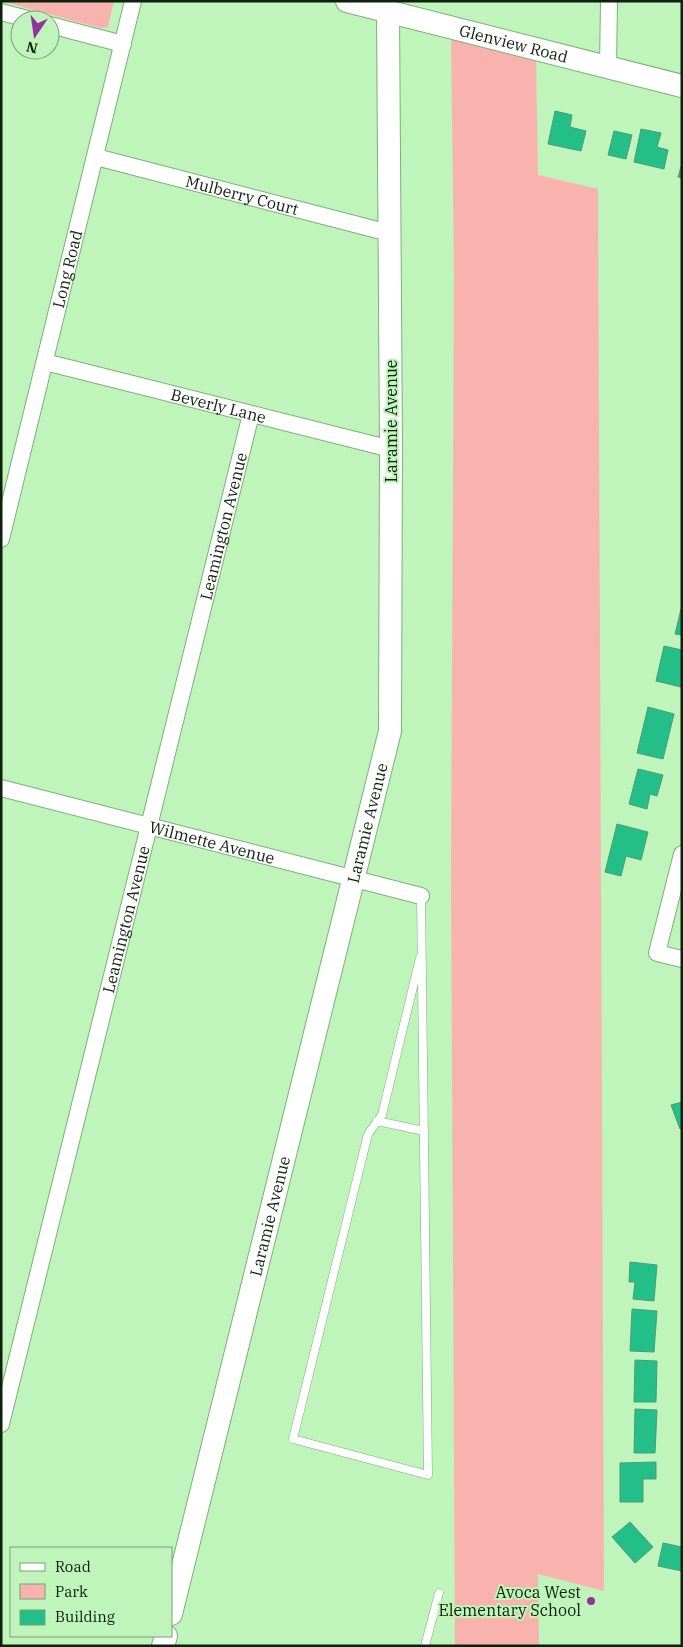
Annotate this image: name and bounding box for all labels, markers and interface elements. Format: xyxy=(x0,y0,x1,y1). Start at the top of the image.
north arrow xyxy=(10,10,60,60)
street label: Glenview Road xyxy=(457,20,570,67)
text: N xyxy=(25,38,39,58)
street label: Mulberry Court xyxy=(184,171,301,219)
street label: Long Road xyxy=(48,228,86,310)
street label: Laramie Avenue xyxy=(381,360,401,482)
street label: Beverly Lane xyxy=(169,384,268,427)
street label: Leamington Avenue xyxy=(195,450,251,602)
street label: Laramie Avenue xyxy=(343,761,392,885)
street label: Wilmette Avenue xyxy=(147,817,277,868)
street label: Leamington Avenue xyxy=(98,843,154,995)
street label: Laramie Avenue xyxy=(245,1154,294,1278)
legend xyxy=(10,1547,172,1637)
text: Road xyxy=(55,1557,91,1576)
text: Park xyxy=(55,1582,88,1601)
place label: Avoca West Elementary School xyxy=(438,1582,581,1620)
marker: Avoca West Elementary School xyxy=(585,1595,597,1607)
text: Building xyxy=(55,1607,115,1626)

